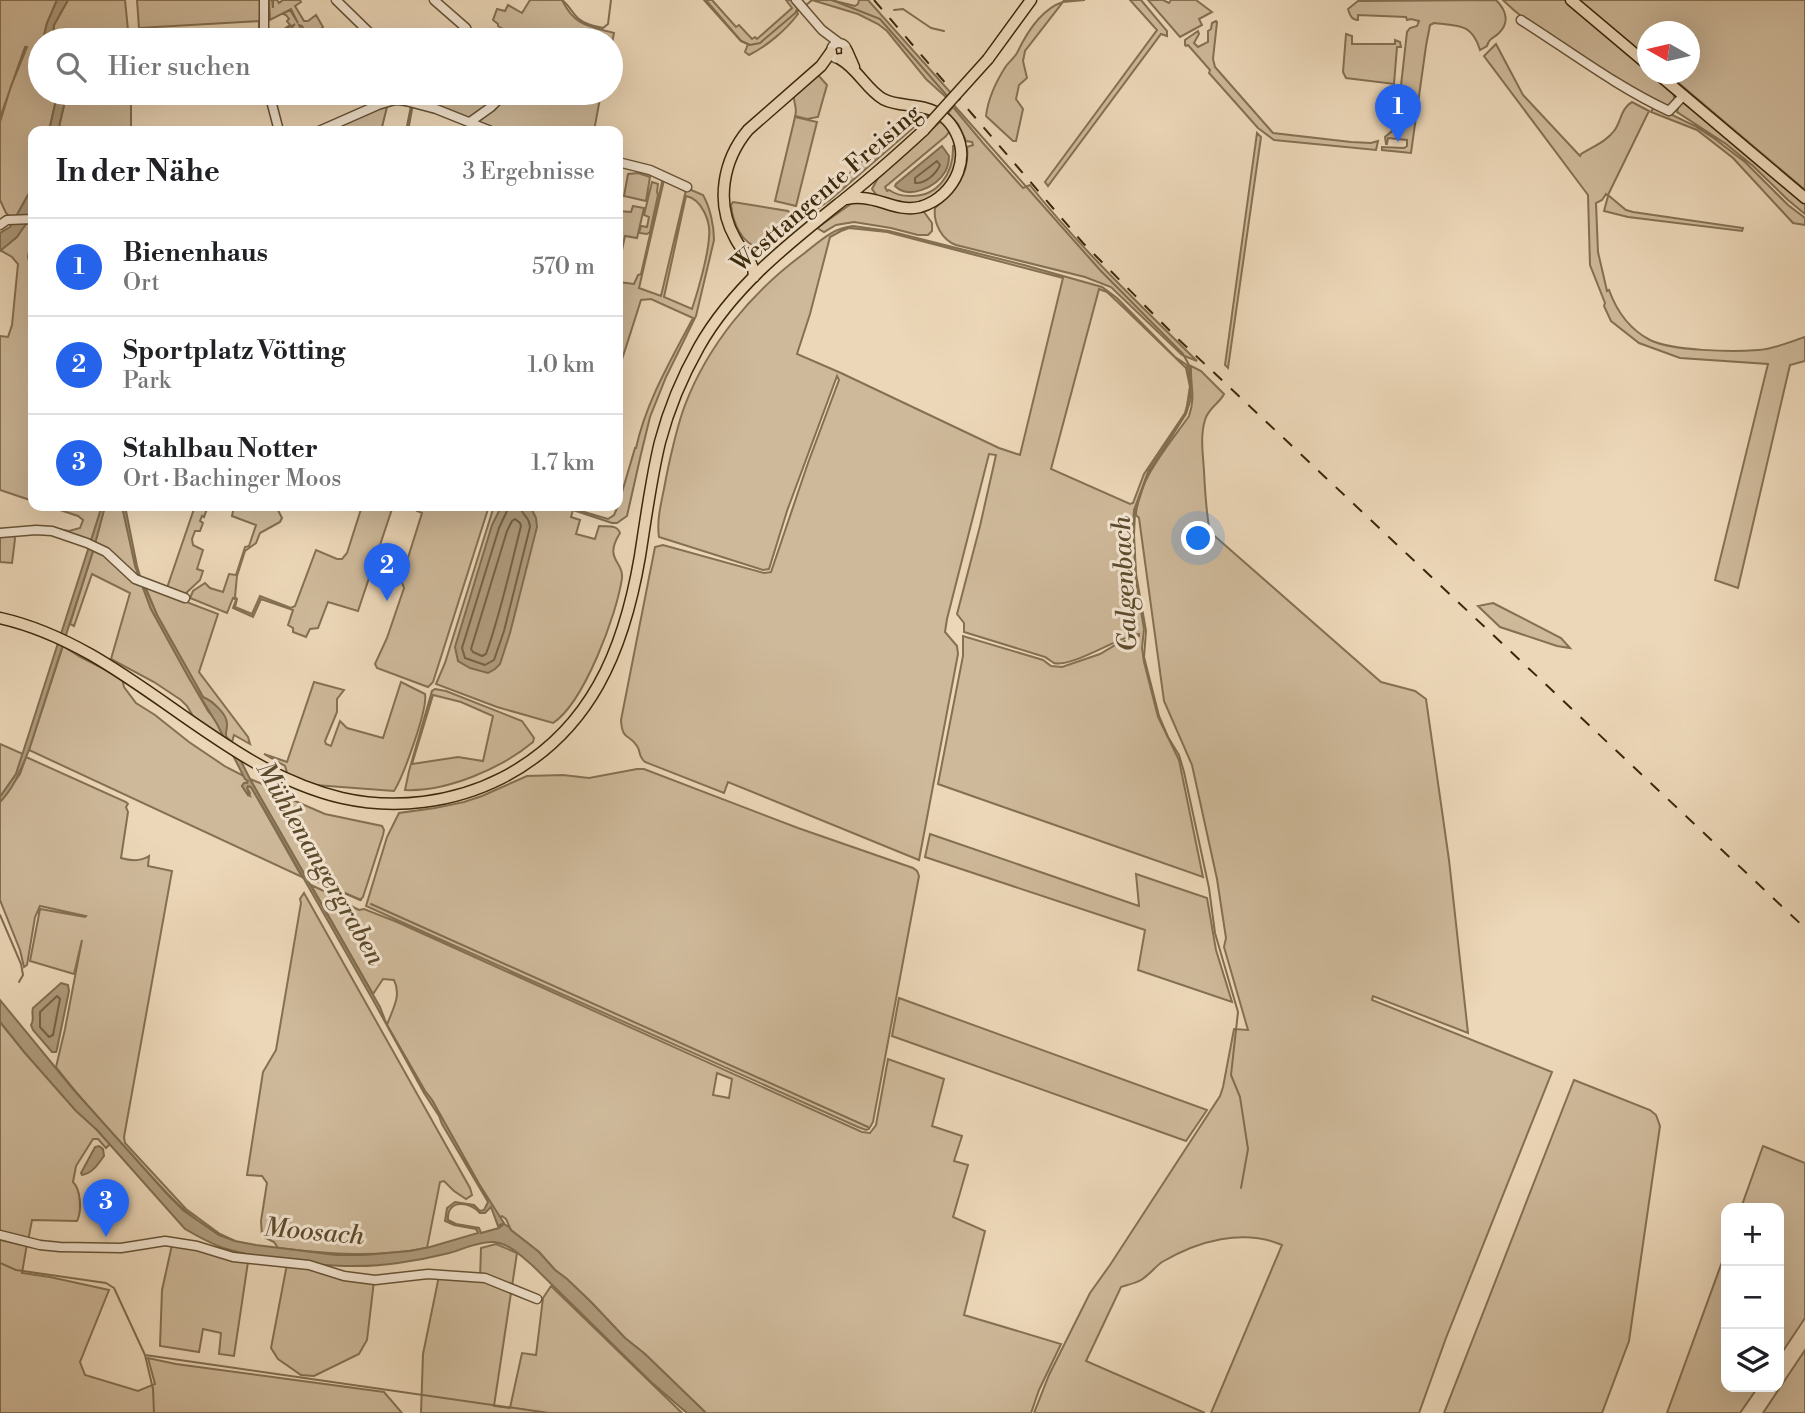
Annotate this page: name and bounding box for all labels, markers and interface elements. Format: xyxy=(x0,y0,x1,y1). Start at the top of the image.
north arrow xyxy=(1637,21,1700,84)
search box xyxy=(28,28,623,105)
icon: search xyxy=(52,48,90,86)
text: Hier suchen xyxy=(108,51,250,83)
pin: 1 xyxy=(1375,84,1421,142)
street label: Westtangente Freising xyxy=(725,98,928,280)
text: In der Nähe xyxy=(56,153,220,191)
text: 3 Ergebnisse xyxy=(462,158,595,186)
text: Bienenhaus xyxy=(123,237,268,269)
text: 1 xyxy=(73,253,85,281)
text: 570 m xyxy=(532,253,595,281)
text: Ort xyxy=(123,269,160,297)
text: Sportplatz Vötting xyxy=(123,335,345,367)
text: 2 xyxy=(72,351,86,379)
text: 1.0 km xyxy=(527,351,595,379)
text: Park xyxy=(123,367,171,395)
text: Stahlbau Notter xyxy=(123,433,318,465)
text: 3 xyxy=(72,449,86,477)
text: 1.7 km xyxy=(531,449,595,477)
text: Ort · Bachinger Moos xyxy=(123,465,341,493)
water label: Galgenbach xyxy=(1105,515,1145,653)
your location xyxy=(1181,521,1215,555)
pin: 2 xyxy=(364,543,410,601)
water label: Mühlenangergraben xyxy=(249,756,392,972)
pin: 3 xyxy=(83,1179,129,1237)
map controls xyxy=(1721,1203,1784,1392)
button: + xyxy=(1721,1203,1784,1266)
water label: Moosach xyxy=(262,1212,366,1252)
button: − xyxy=(1721,1266,1784,1329)
button: layers xyxy=(1721,1329,1784,1392)

